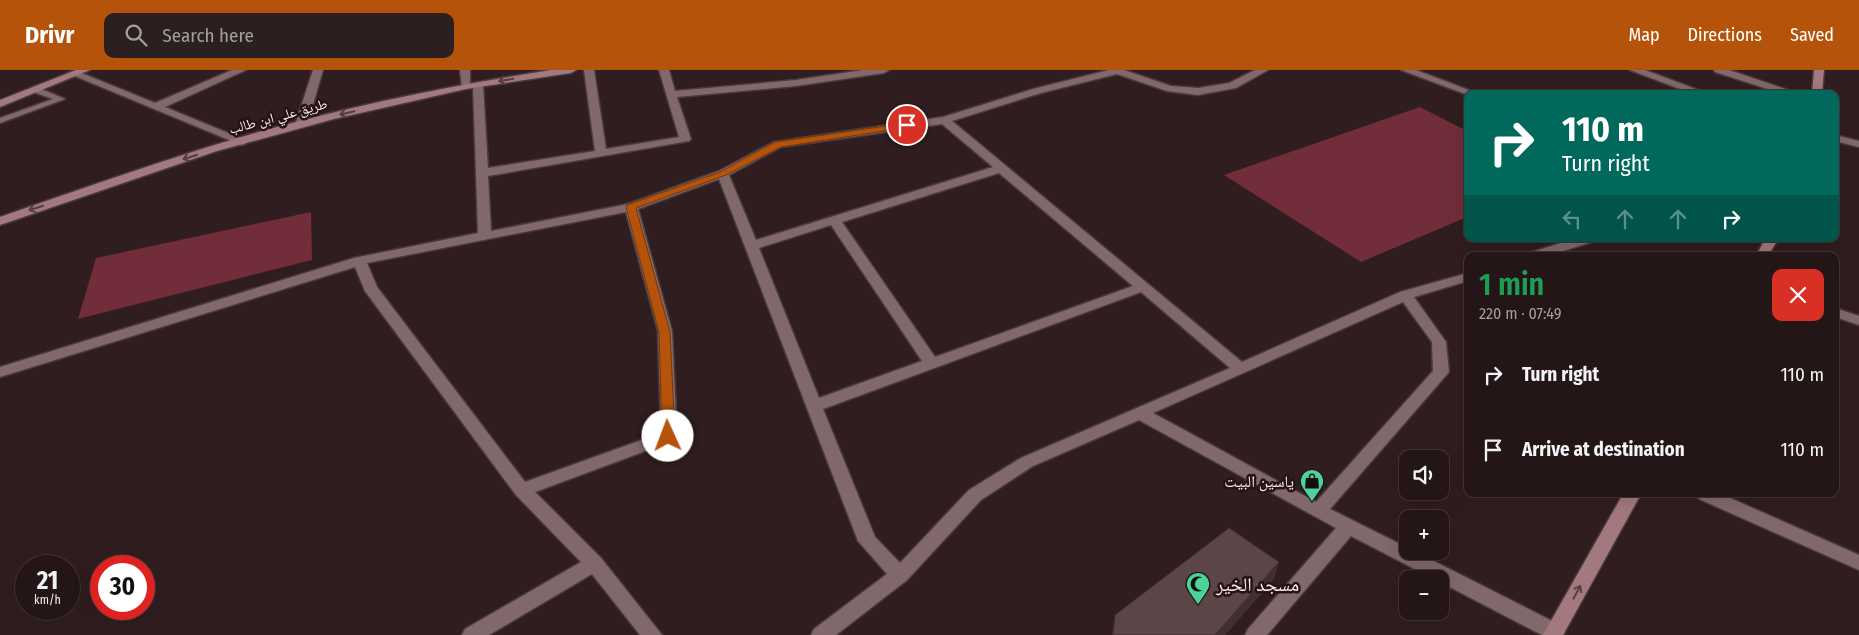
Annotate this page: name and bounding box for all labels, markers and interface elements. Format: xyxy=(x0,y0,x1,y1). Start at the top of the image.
search box xyxy=(104,13,454,58)
text: Drivr xyxy=(25,21,74,49)
icon: search xyxy=(122,21,150,49)
text: Search here xyxy=(162,24,254,47)
text: Map xyxy=(1628,24,1660,46)
text: Directions xyxy=(1688,24,1762,46)
text: Saved xyxy=(1790,24,1834,46)
one-way arrow xyxy=(498,76,514,86)
street label: طريق علي ابن طالب xyxy=(227,95,330,140)
pin xyxy=(886,104,928,146)
text: 110 m xyxy=(1562,108,1644,150)
one-way arrow xyxy=(339,109,355,118)
icon: right xyxy=(1479,110,1544,175)
icon: arrive xyxy=(893,111,921,139)
text: Turn right xyxy=(1562,150,1650,177)
one-way arrow xyxy=(183,153,199,162)
one-way arrow xyxy=(28,203,44,213)
icon: left xyxy=(1558,205,1586,233)
icon: ahead xyxy=(1611,205,1639,233)
icon: ahead xyxy=(1664,205,1692,233)
icon: right xyxy=(1717,205,1745,233)
text: 1 min xyxy=(1479,267,1544,303)
button: close xyxy=(1772,269,1824,321)
text: 220 m · 07:49 xyxy=(1479,304,1562,323)
icon: right xyxy=(1479,361,1507,389)
text: Turn right xyxy=(1522,363,1599,386)
text: 110 m xyxy=(1780,363,1824,386)
position arrow xyxy=(641,409,693,461)
icon: arrive xyxy=(1479,436,1507,464)
text: Arrive at destination xyxy=(1522,438,1685,461)
text: 110 m xyxy=(1780,438,1824,461)
map controls xyxy=(1399,450,1449,620)
button: sound xyxy=(1399,450,1449,500)
shop icon: ياسين البيت xyxy=(1299,468,1325,502)
place label: ياسين البيت xyxy=(1224,472,1294,492)
button: + xyxy=(1399,510,1449,560)
speed limit sign: 30 xyxy=(90,555,155,620)
text: 21 xyxy=(37,566,58,596)
button: − xyxy=(1399,570,1449,620)
mosque icon: مسجد الخير xyxy=(1185,571,1211,605)
place label: مسجد الخير xyxy=(1215,573,1299,596)
one-way arrow xyxy=(1572,585,1582,600)
text: km/h xyxy=(34,593,61,607)

